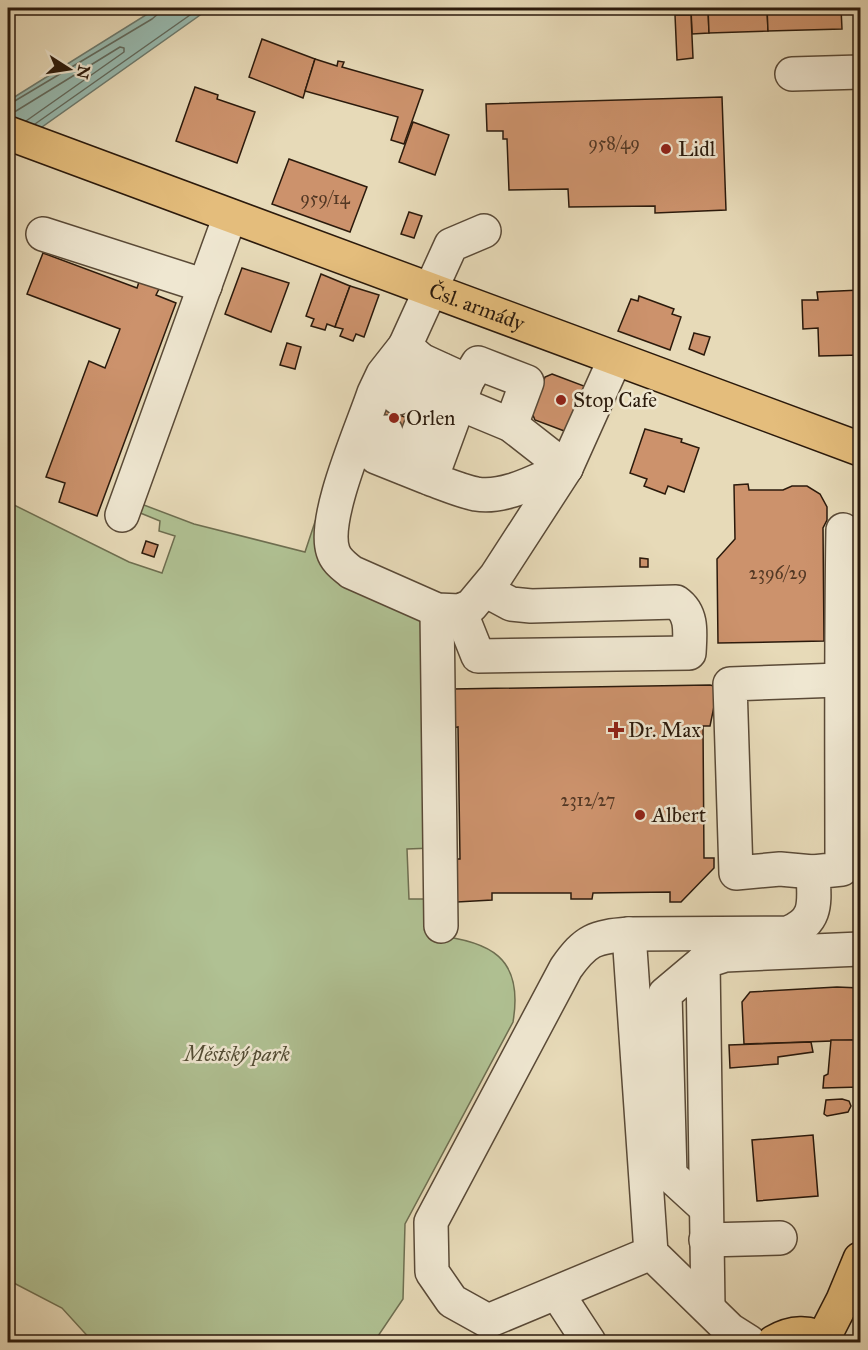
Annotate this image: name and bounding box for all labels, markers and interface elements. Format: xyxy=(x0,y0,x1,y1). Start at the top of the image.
north arrow xyxy=(39,39,99,99)
text: N xyxy=(72,63,94,81)
house number: 958/49 xyxy=(588,132,640,154)
place label: Lidl xyxy=(678,136,716,162)
marker: Lidl xyxy=(659,142,673,156)
house number: 959/14 xyxy=(300,187,351,209)
street label: Čsl. armády xyxy=(425,277,529,337)
place label: Stop Cafe xyxy=(573,387,657,413)
marker: Stop Cafe xyxy=(554,393,568,407)
place label: Orlen xyxy=(406,405,456,431)
marker: Orlen xyxy=(387,411,401,425)
house number: 2396/29 xyxy=(749,562,807,584)
place label: Dr. Max xyxy=(628,717,701,743)
marker: Dr. Max xyxy=(609,723,623,737)
house number: 2312/27 xyxy=(561,789,615,811)
place label: Albert xyxy=(651,802,707,828)
marker: Albert xyxy=(633,808,647,822)
park label: Městský park xyxy=(182,1041,291,1067)

